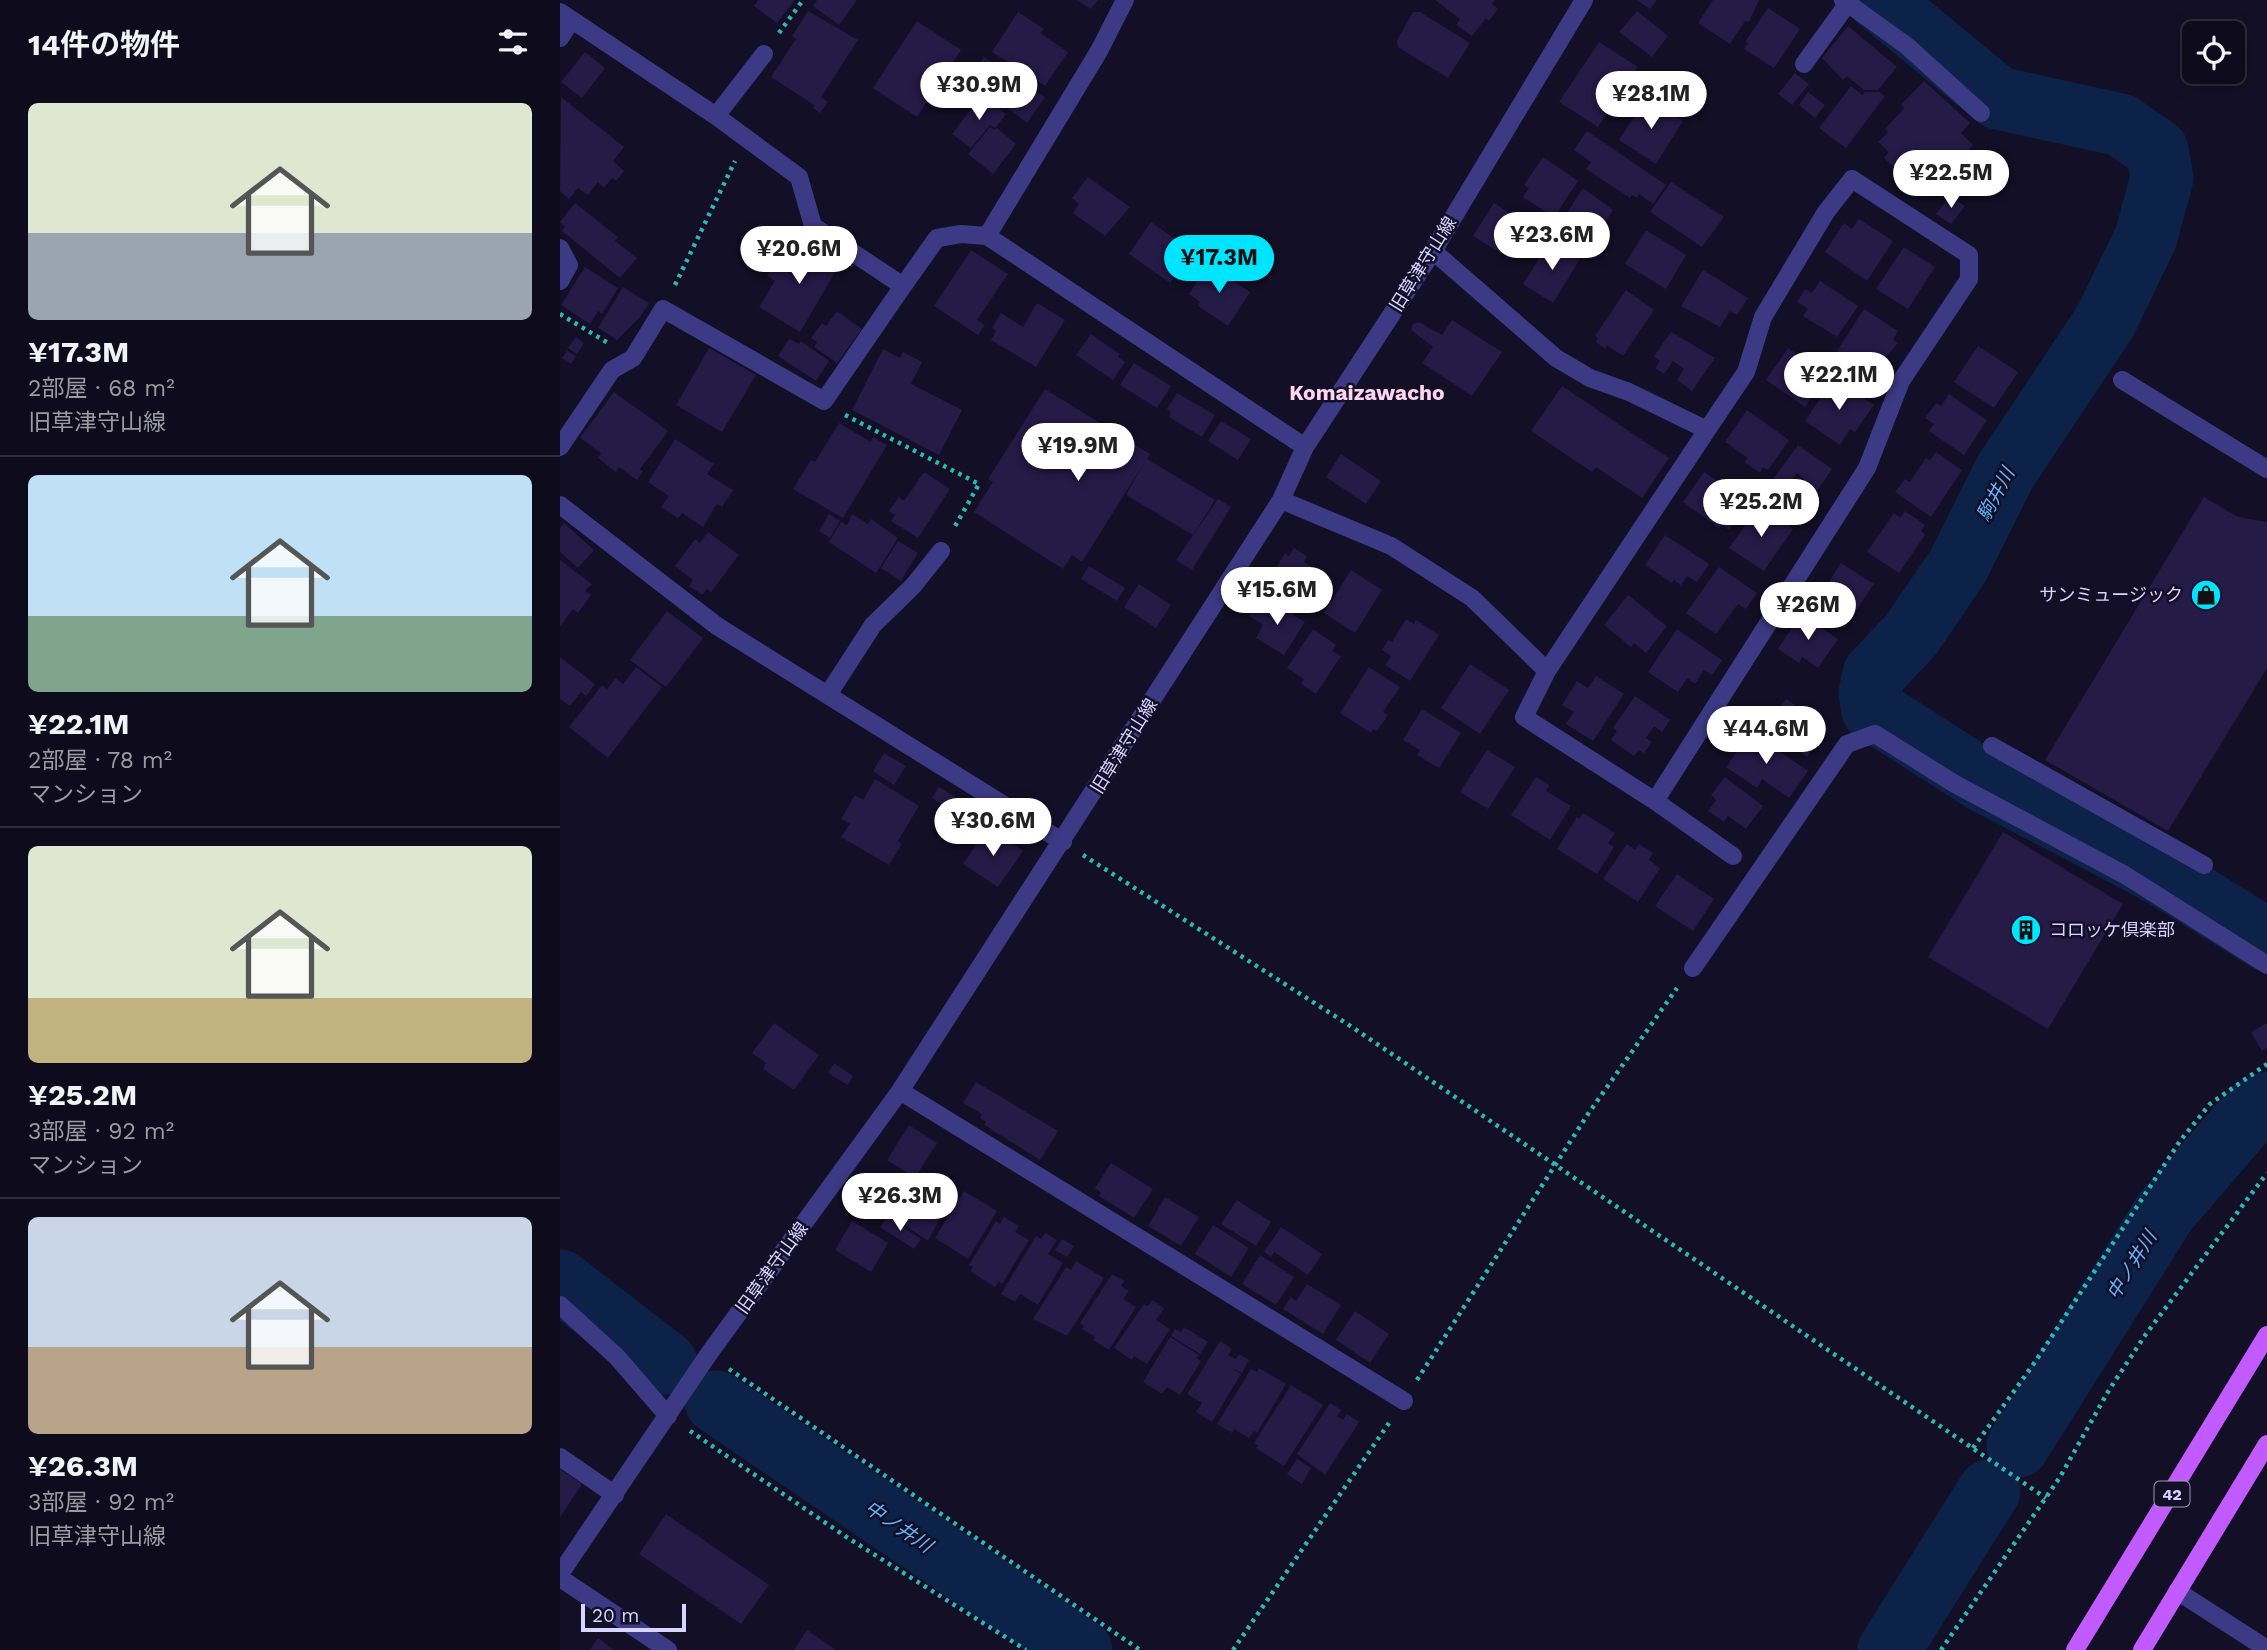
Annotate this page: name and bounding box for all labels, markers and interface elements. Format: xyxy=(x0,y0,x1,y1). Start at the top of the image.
map controls xyxy=(2182,21,2245,84)
button: locate xyxy=(2182,21,2245,84)
icon: filters xyxy=(494,23,532,61)
text: 14件の物件 xyxy=(28,27,180,62)
pin: ¥30.9M xyxy=(922,62,1036,122)
text: ¥30.9M xyxy=(936,71,1022,98)
pin: ¥28.1M xyxy=(1594,72,1708,131)
text: ¥28.1M xyxy=(1612,80,1690,107)
icon: home xyxy=(217,148,343,274)
pin: ¥22.5M xyxy=(1894,150,2008,210)
text: ¥22.5M xyxy=(1909,159,1993,186)
street label: 旧草津守山線 xyxy=(1385,212,1460,315)
pin: ¥23.6M xyxy=(1495,212,1609,272)
text: ¥23.6M xyxy=(1510,221,1594,248)
pin: ¥20.6M xyxy=(742,226,856,286)
text: ¥20.6M xyxy=(756,235,842,262)
pin: ¥17.3M xyxy=(1162,236,1276,295)
text: ¥17.3M xyxy=(1180,244,1258,271)
text: ¥17.3M xyxy=(28,334,129,369)
pin: ¥22.1M xyxy=(1782,352,1896,412)
text: ¥22.1M xyxy=(1800,361,1878,388)
text: 2部屋 · 68 m² xyxy=(28,375,175,402)
district label: Komaizawacho xyxy=(1289,380,1445,405)
text: 旧草津守山線 xyxy=(28,409,166,436)
pin: ¥19.9M xyxy=(1021,424,1135,483)
text: ¥19.9M xyxy=(1037,432,1119,459)
water label: 駒井川 xyxy=(1972,462,2020,525)
pin: ¥25.2M xyxy=(1704,480,1818,539)
text: ¥25.2M xyxy=(1719,488,1803,515)
icon: home xyxy=(217,520,343,646)
pin: ¥15.6M xyxy=(1220,568,1334,627)
text: ¥15.6M xyxy=(1237,576,1317,603)
shop icon: サンミュージック xyxy=(2189,578,2223,612)
pin: ¥26M xyxy=(1767,582,1849,642)
place label: サンミュージック xyxy=(2039,584,2183,605)
text: ¥26M xyxy=(1776,591,1840,618)
street label: 旧草津守山線 xyxy=(1086,694,1161,797)
text: ¥22.1M xyxy=(28,706,130,741)
pin: ¥44.6M xyxy=(1709,706,1823,766)
text: ¥44.6M xyxy=(1723,715,1809,742)
text: 2部屋 · 78 m² xyxy=(28,747,172,774)
text: マンション xyxy=(28,781,143,808)
pin: ¥30.6M xyxy=(936,798,1050,858)
text: ¥30.6M xyxy=(950,807,1036,834)
icon: home xyxy=(217,891,343,1017)
building icon: コロッケ倶楽部 xyxy=(2009,913,2043,947)
place label: コロッケ倶楽部 xyxy=(2049,919,2175,940)
text: ¥25.2M xyxy=(28,1077,137,1112)
text: 3部屋 · 92 m² xyxy=(28,1118,174,1145)
text: マンション xyxy=(28,1152,143,1179)
pin: ¥26.3M xyxy=(843,1174,957,1233)
text: ¥26.3M xyxy=(858,1182,942,1209)
street label: 旧草津守山線 xyxy=(731,1218,812,1318)
water label: 中ノ井川 xyxy=(2102,1225,2162,1304)
icon: home xyxy=(217,1262,343,1388)
text: ¥26.3M xyxy=(28,1448,138,1483)
road number: 42 xyxy=(2154,1482,2190,1506)
text: 3部屋 · 92 m² xyxy=(28,1489,174,1516)
water label: 中ノ井川 xyxy=(861,1496,938,1558)
text: 旧草津守山線 xyxy=(28,1523,166,1550)
scale bar xyxy=(581,1601,686,1633)
text: 20 m xyxy=(592,1604,639,1627)

